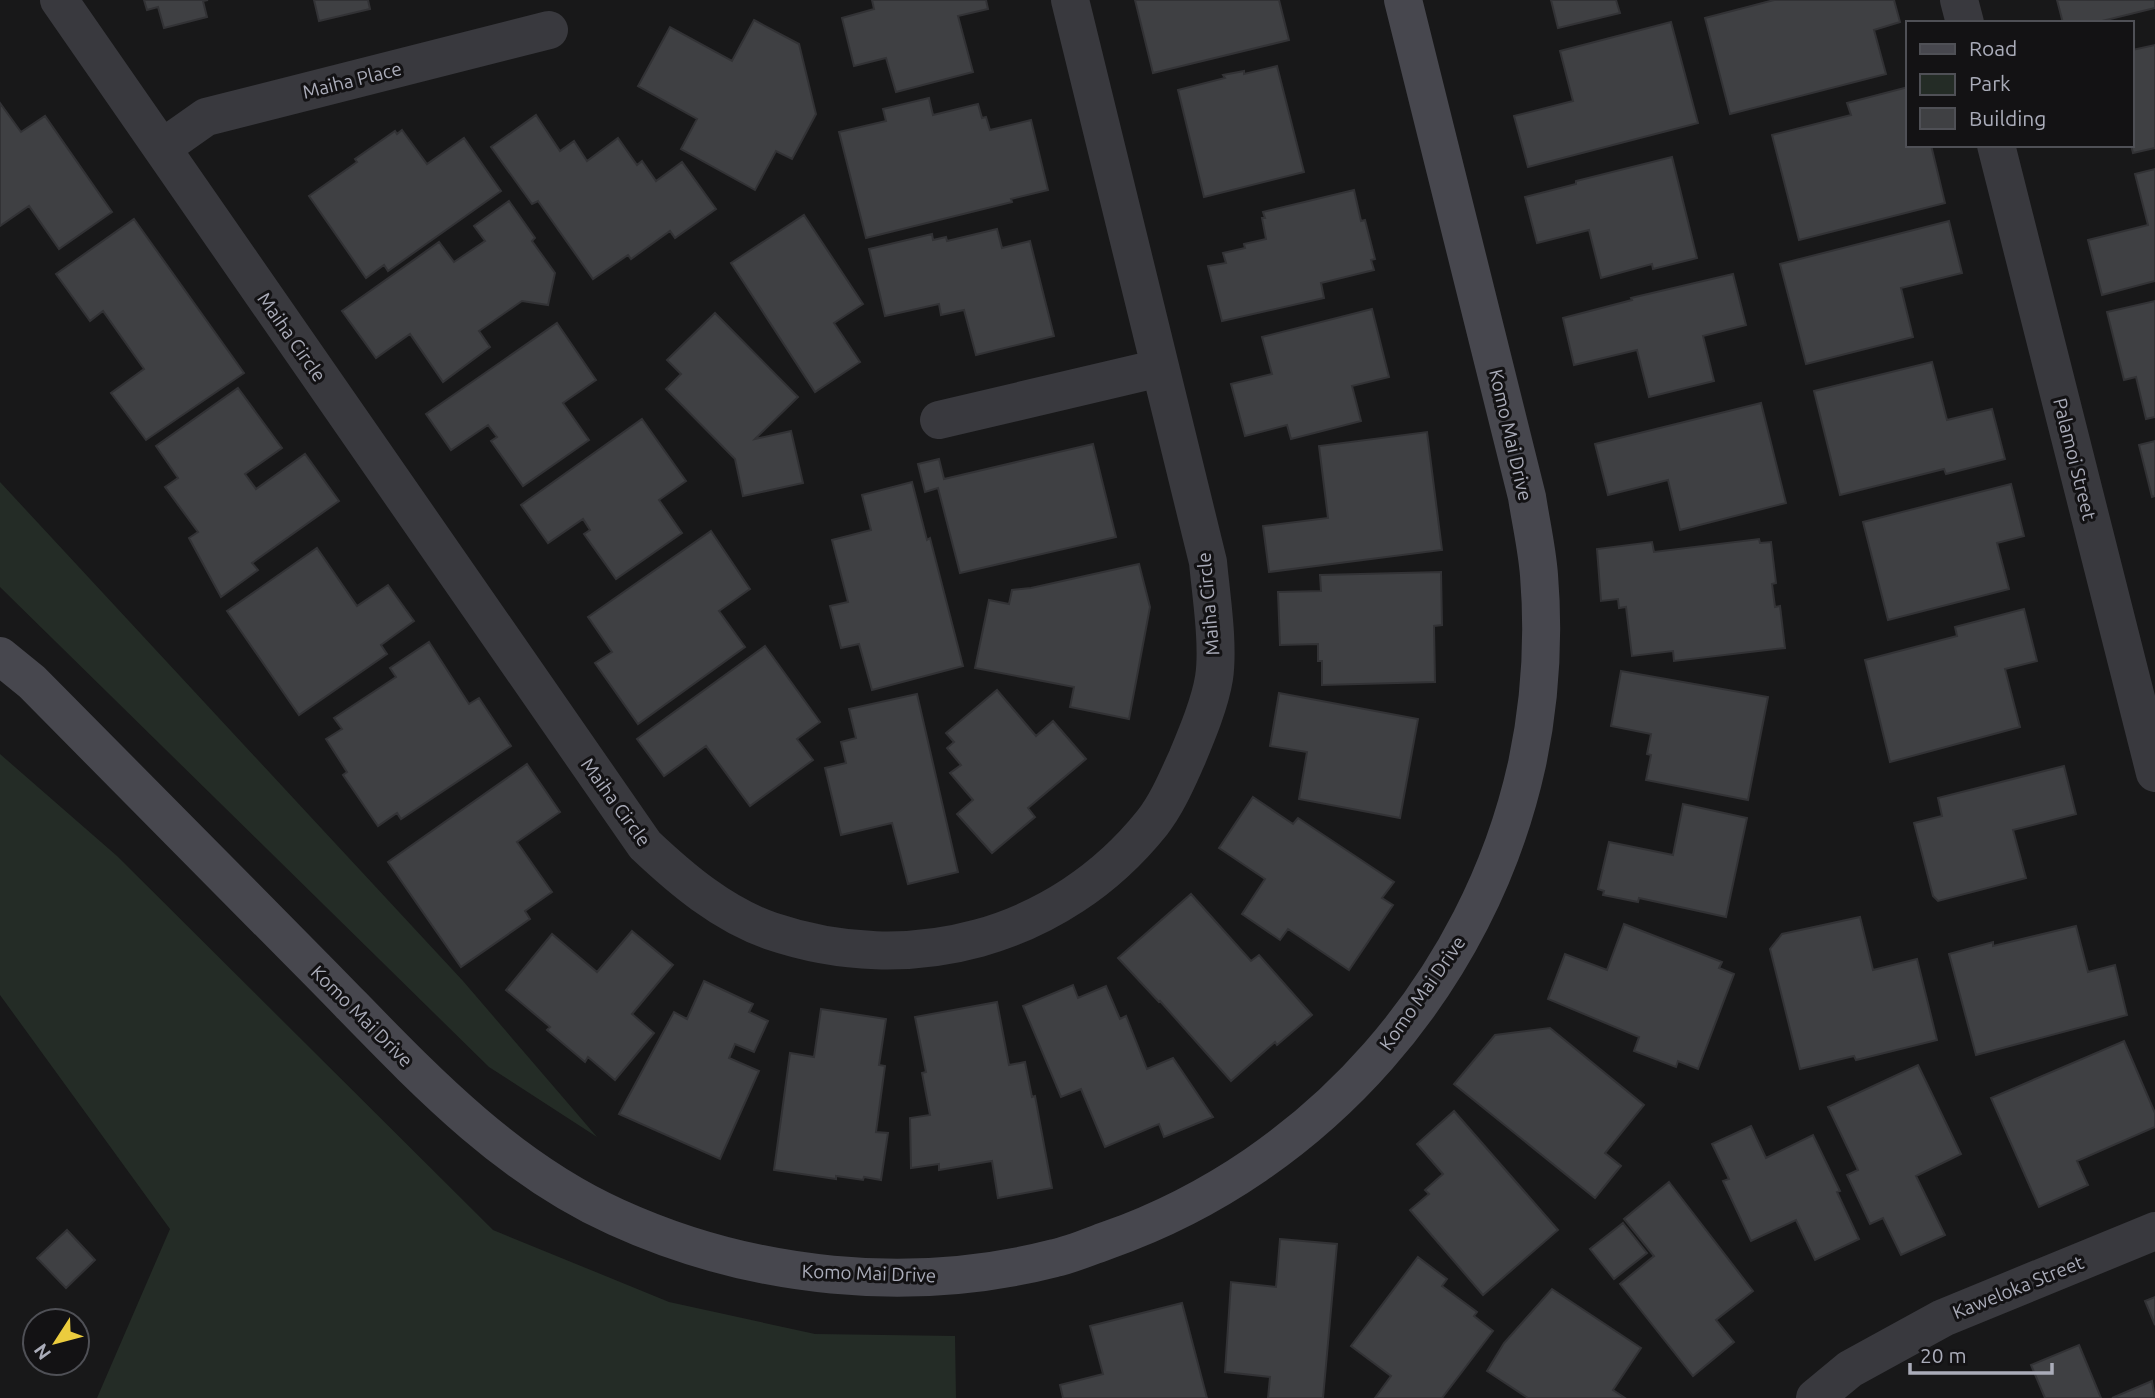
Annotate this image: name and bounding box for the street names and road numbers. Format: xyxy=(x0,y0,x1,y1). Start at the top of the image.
street label: Maiha Place xyxy=(300,57,404,103)
street label: Maiha Circle xyxy=(253,288,331,386)
street label: Komo Mai Drive xyxy=(1485,367,1537,503)
street label: Palamoi Street xyxy=(2049,396,2101,523)
street label: Maiha Circle xyxy=(1193,551,1223,657)
street label: Maiha Circle xyxy=(577,754,655,850)
street label: Komo Mai Drive xyxy=(1374,932,1470,1054)
street label: Komo Mai Drive xyxy=(307,961,417,1071)
street label: Kaweloka Street xyxy=(1949,1251,2087,1323)
street label: Komo Mai Drive xyxy=(801,1260,937,1286)

